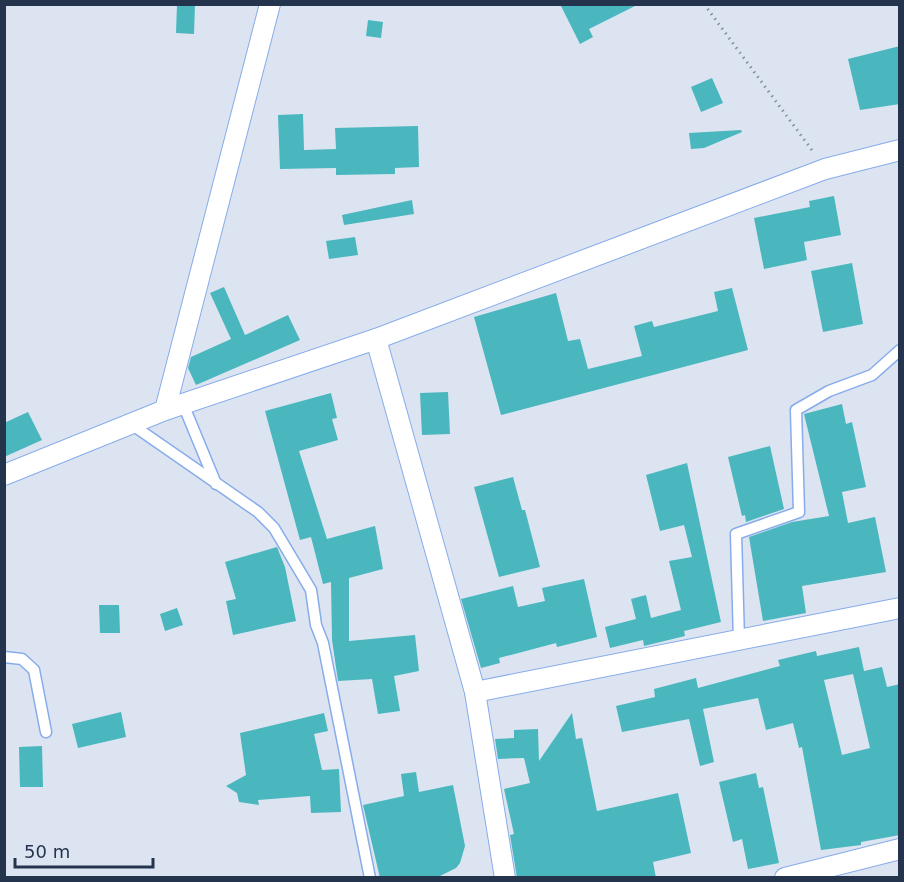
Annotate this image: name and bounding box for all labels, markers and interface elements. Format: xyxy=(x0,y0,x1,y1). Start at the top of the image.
scale bar xyxy=(15,831,153,869)
text: 50 m xyxy=(24,841,70,862)

